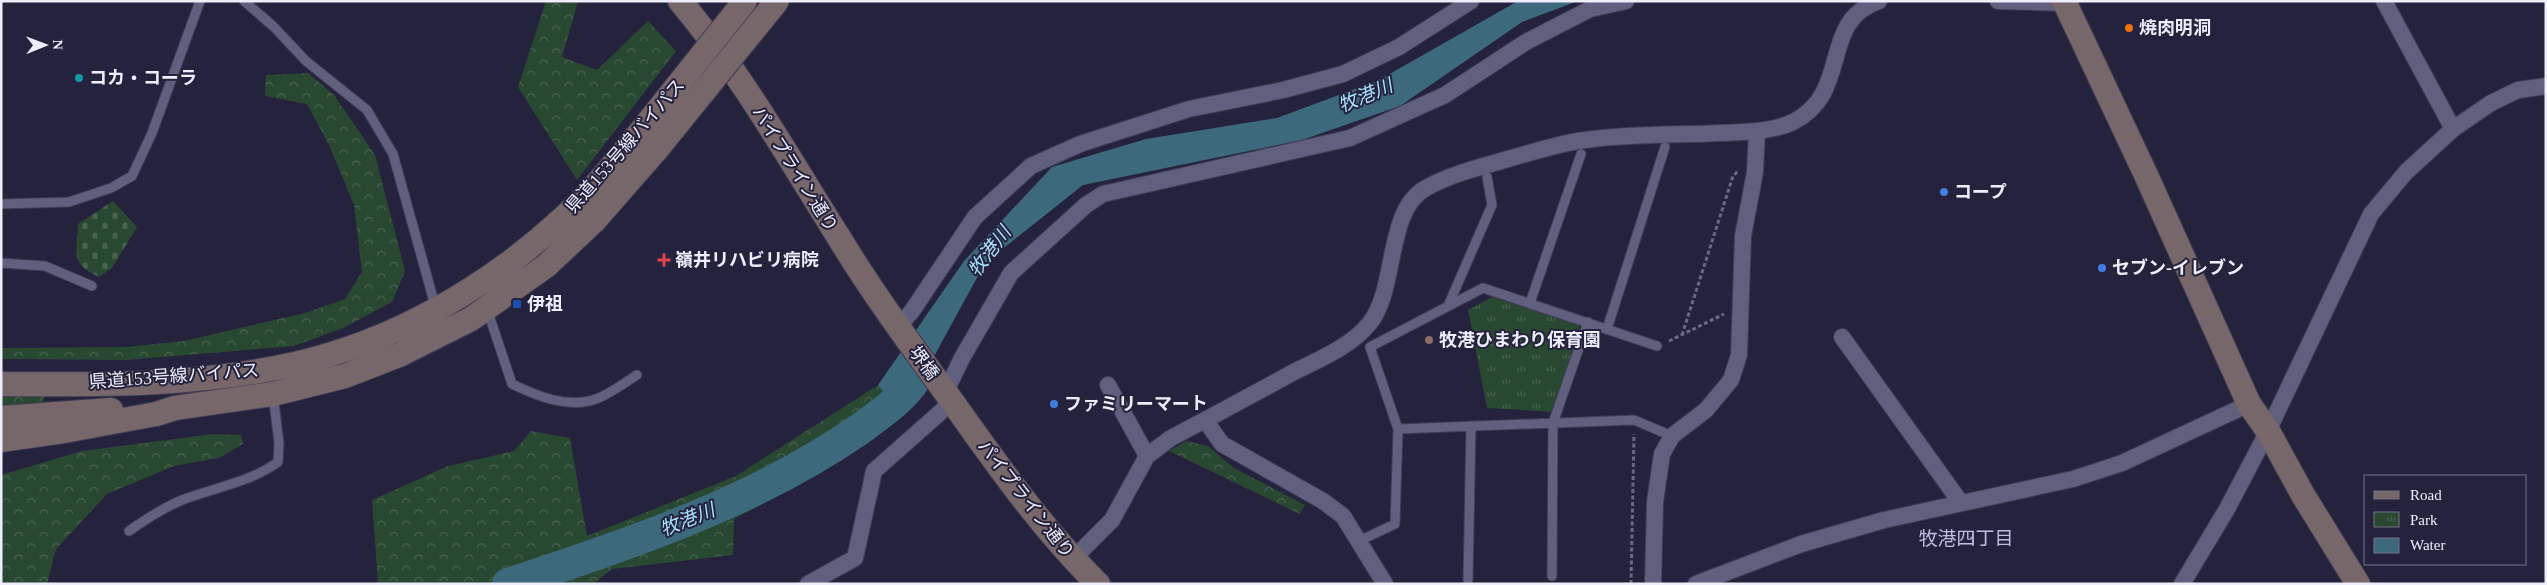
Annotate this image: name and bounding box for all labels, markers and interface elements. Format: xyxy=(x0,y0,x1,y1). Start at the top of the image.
place label: 焼肉明洞 xyxy=(2139,18,2211,38)
north arrow xyxy=(20,20,70,70)
marker: 焼肉明洞 xyxy=(2123,22,2135,34)
text: N xyxy=(50,40,65,50)
place label: コカ・コーラ xyxy=(89,68,197,88)
marker: コカ・コーラ xyxy=(73,72,85,84)
water label: 牧港川 xyxy=(1335,74,1397,116)
street label: 県道153号線バイパス xyxy=(561,75,689,217)
street label: パイプライン通り xyxy=(748,103,842,235)
place label: コープ xyxy=(1954,182,2007,202)
marker: コープ xyxy=(1938,186,1950,198)
water label: 牧港川 xyxy=(964,221,1016,280)
place label: 嶺井リハビリ病院 xyxy=(675,250,819,270)
marker: 嶺井リハビリ病院 xyxy=(657,253,671,267)
place label: セブン-イレブン xyxy=(2112,258,2244,278)
marker: セブン-イレブン xyxy=(2096,262,2108,274)
place label: 伊祖 xyxy=(527,294,563,314)
marker: 伊祖 xyxy=(511,298,523,310)
place label: 牧港ひまわり保育園 xyxy=(1439,330,1601,350)
marker: 牧港ひまわり保育園 xyxy=(1423,334,1435,346)
street label: 堺橋 xyxy=(905,343,943,383)
street label: 県道153号線バイパス xyxy=(88,360,260,392)
place label: ファミリーマート xyxy=(1064,394,1208,414)
marker: ファミリーマート xyxy=(1048,398,1060,410)
street label: パイプライン通り xyxy=(974,436,1078,562)
legend xyxy=(2364,475,2527,565)
text: Road xyxy=(2410,487,2442,503)
water label: 牧港川 xyxy=(657,498,719,540)
text: Park xyxy=(2410,512,2438,528)
district label: 牧港四丁目 xyxy=(1918,528,2014,549)
text: Water xyxy=(2410,537,2445,553)

